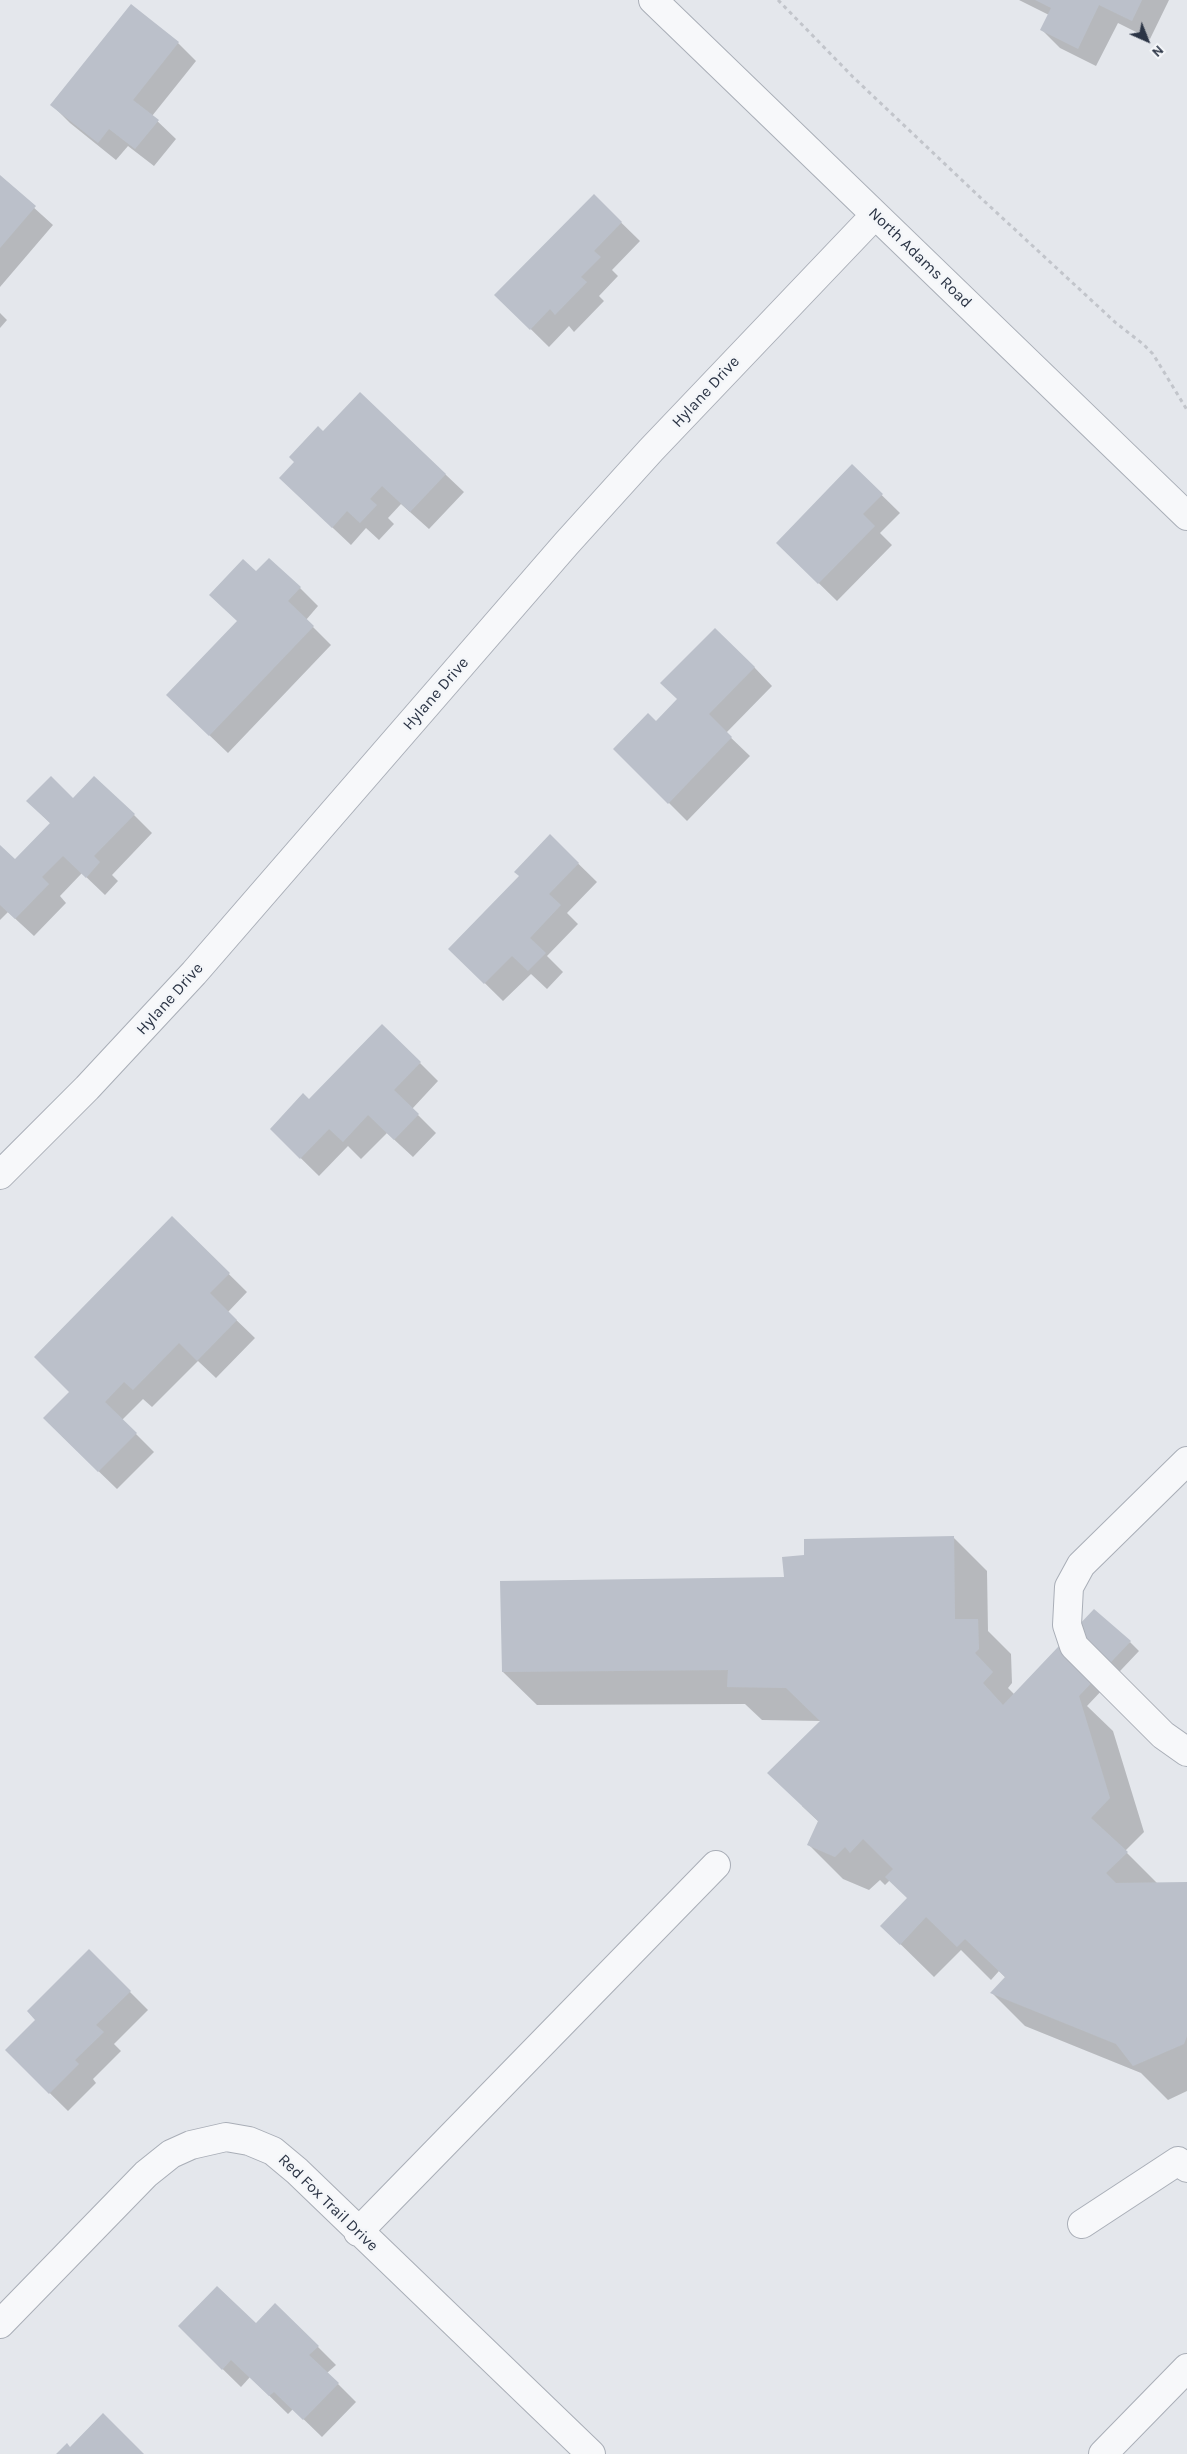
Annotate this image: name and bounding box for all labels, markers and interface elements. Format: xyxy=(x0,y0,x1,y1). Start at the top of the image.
north arrow xyxy=(1122,15,1172,65)
text: N xyxy=(1148,42,1167,61)
street label: North Adams Road xyxy=(864,204,976,312)
street label: Hylane Drive xyxy=(668,352,744,432)
street label: Hylane Drive xyxy=(399,654,473,734)
street label: Hylane Drive xyxy=(133,959,207,1039)
street label: Red Fox Trail Drive xyxy=(274,2150,382,2256)

